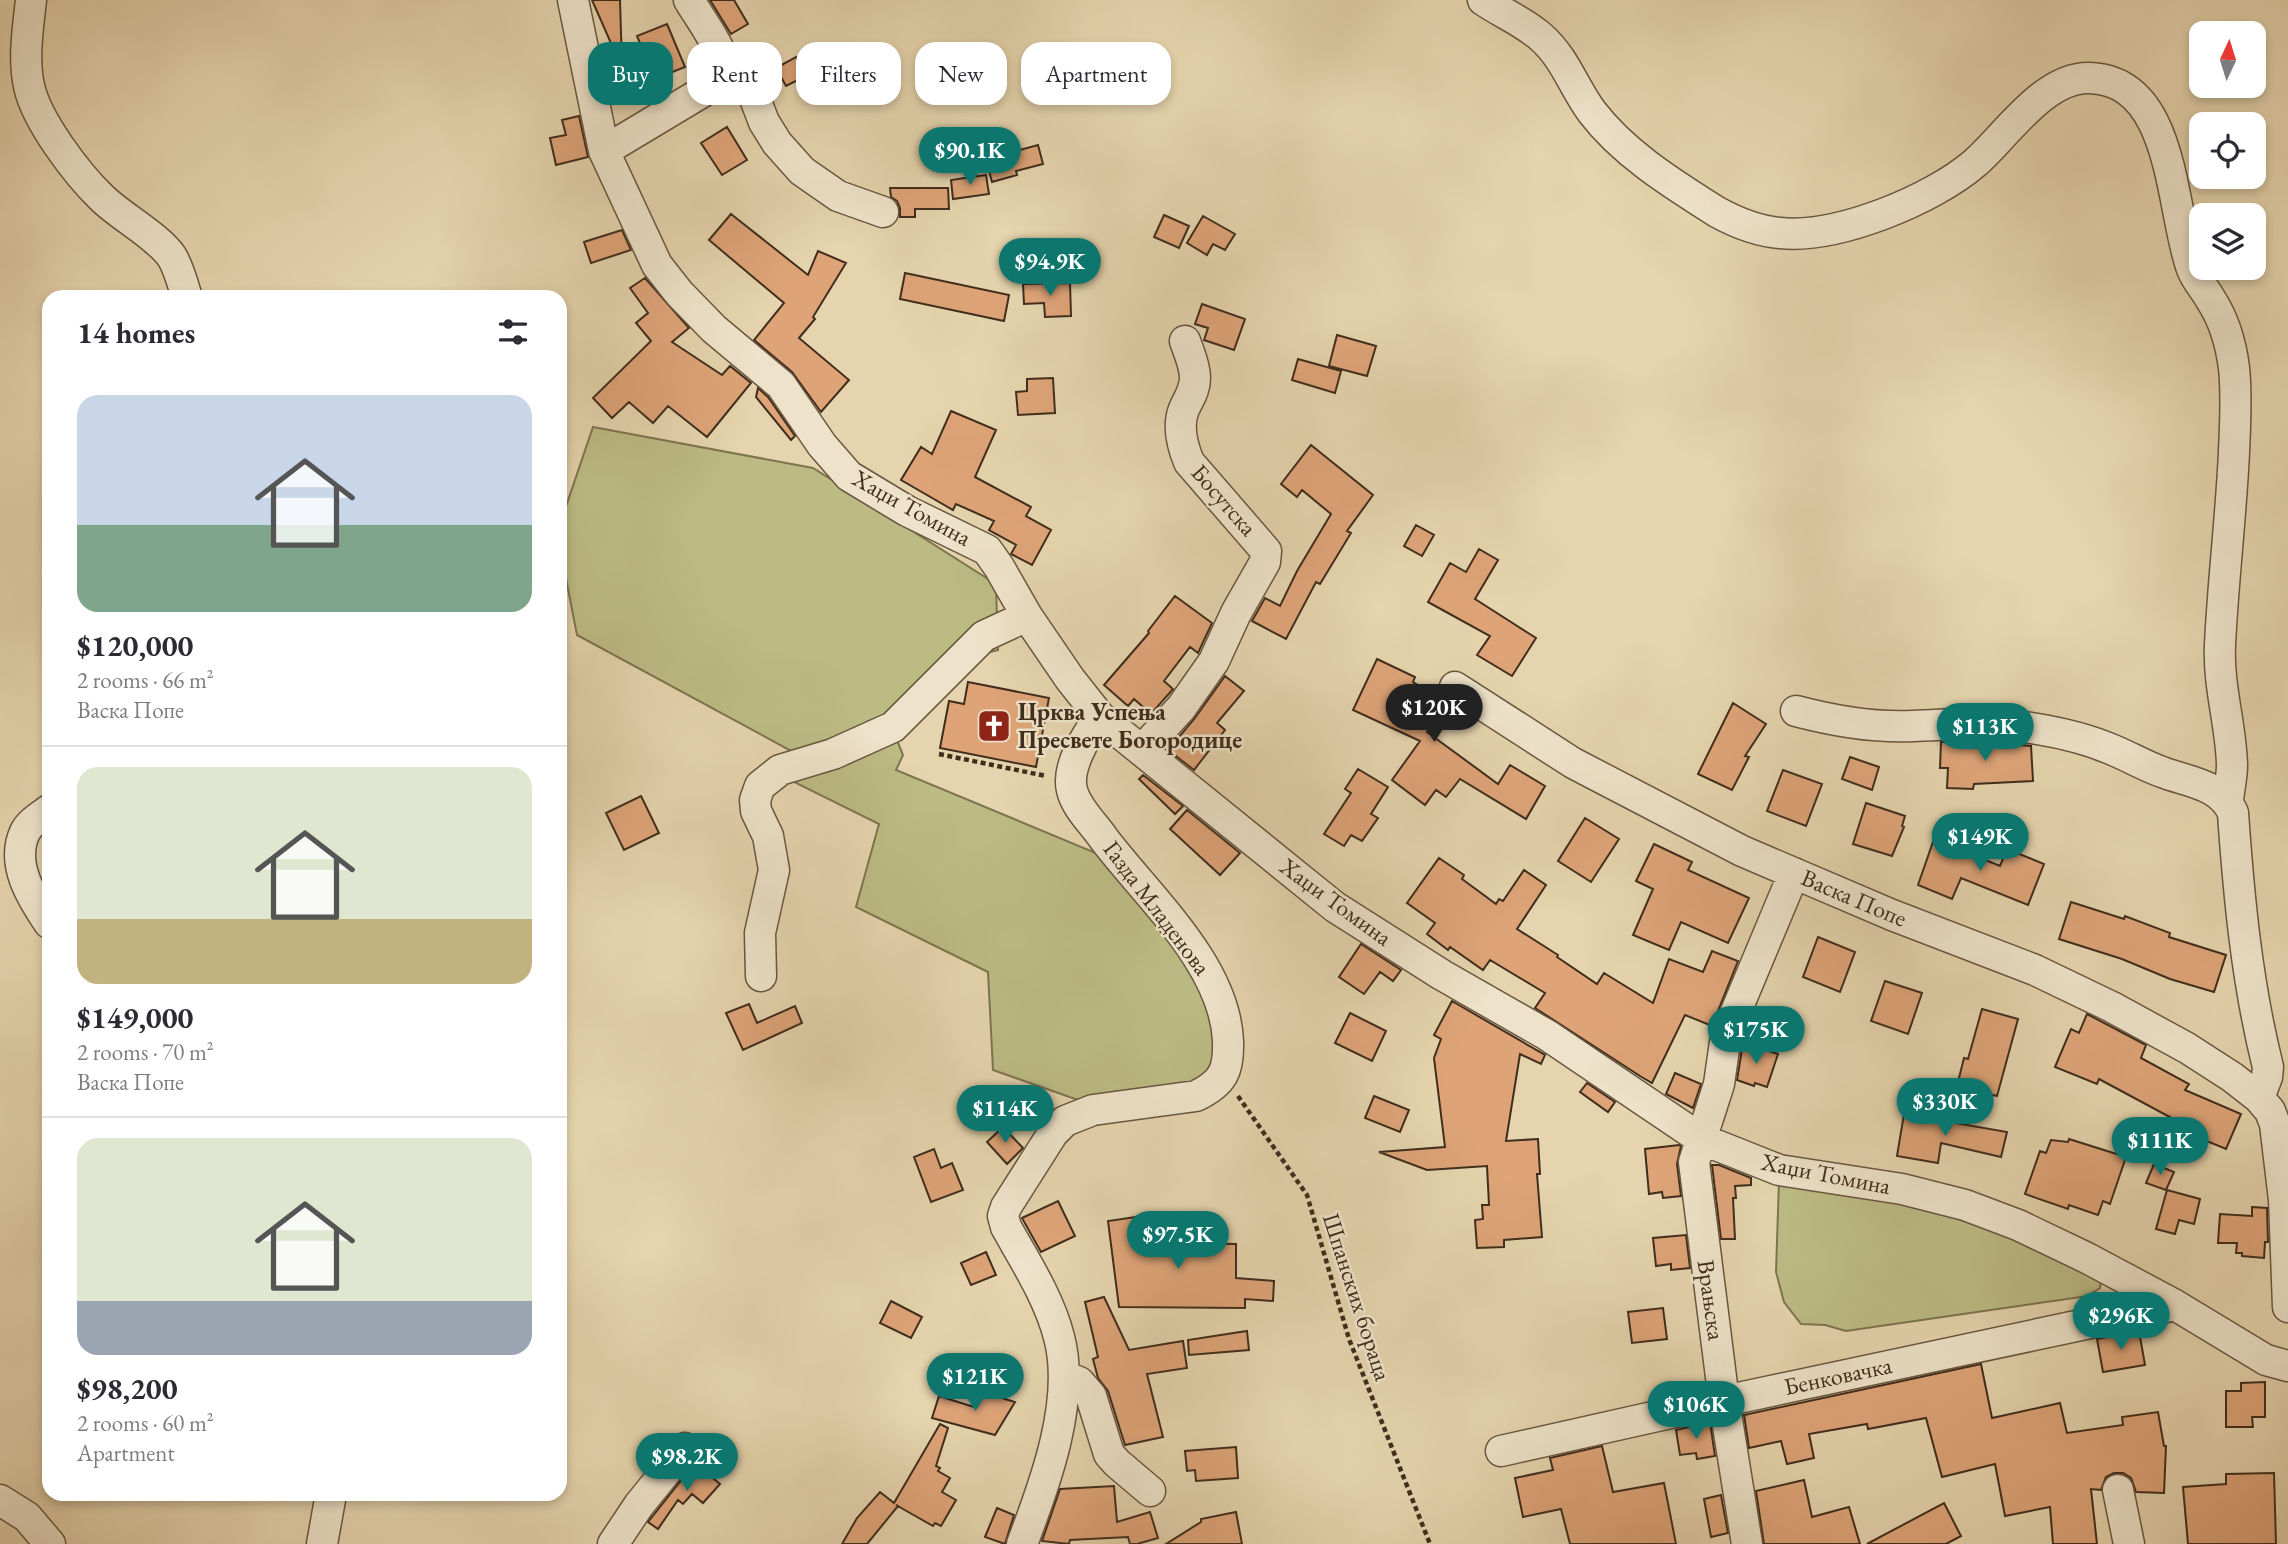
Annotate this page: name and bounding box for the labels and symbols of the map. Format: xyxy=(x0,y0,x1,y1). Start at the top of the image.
north arrow xyxy=(2189,21,2266,98)
pin: $90.1K xyxy=(913,128,1027,187)
pin: $94.9K xyxy=(993,238,1107,298)
street label: Босутска xyxy=(1185,457,1264,542)
street label: Хаџи Томина xyxy=(847,462,977,553)
pin: $120K xyxy=(1385,684,1483,744)
place label: Црква Успења Пресвете Богородице xyxy=(1018,696,1242,755)
pin: $113K xyxy=(1936,704,2034,763)
church icon: Црква Успења Пресвете Богородице xyxy=(975,707,1013,745)
pin: $149K xyxy=(1931,814,2029,873)
street label: Газда Младенова xyxy=(1097,834,1218,981)
street label: Хаџи Томина xyxy=(1273,850,1399,953)
street label: Васка Попе xyxy=(1797,861,1912,934)
pin: $175K xyxy=(1707,1006,1805,1066)
pin: $330K xyxy=(1896,1078,1994,1138)
pin: $114K xyxy=(956,1086,1054,1145)
pin: $111K xyxy=(2111,1118,2209,1177)
street label: Хаџи Томина xyxy=(1758,1146,1894,1201)
street label: Шпанских бораца xyxy=(1316,1209,1399,1385)
pin: $97.5K xyxy=(1121,1212,1235,1271)
street label: Врањска xyxy=(1690,1258,1733,1343)
pin: $296K xyxy=(2072,1292,2170,1352)
street label: Бенковачка xyxy=(1781,1349,1895,1402)
pin: $121K xyxy=(926,1354,1024,1413)
pin: $106K xyxy=(1647,1382,1745,1441)
pin: $98.2K xyxy=(630,1434,744,1493)

